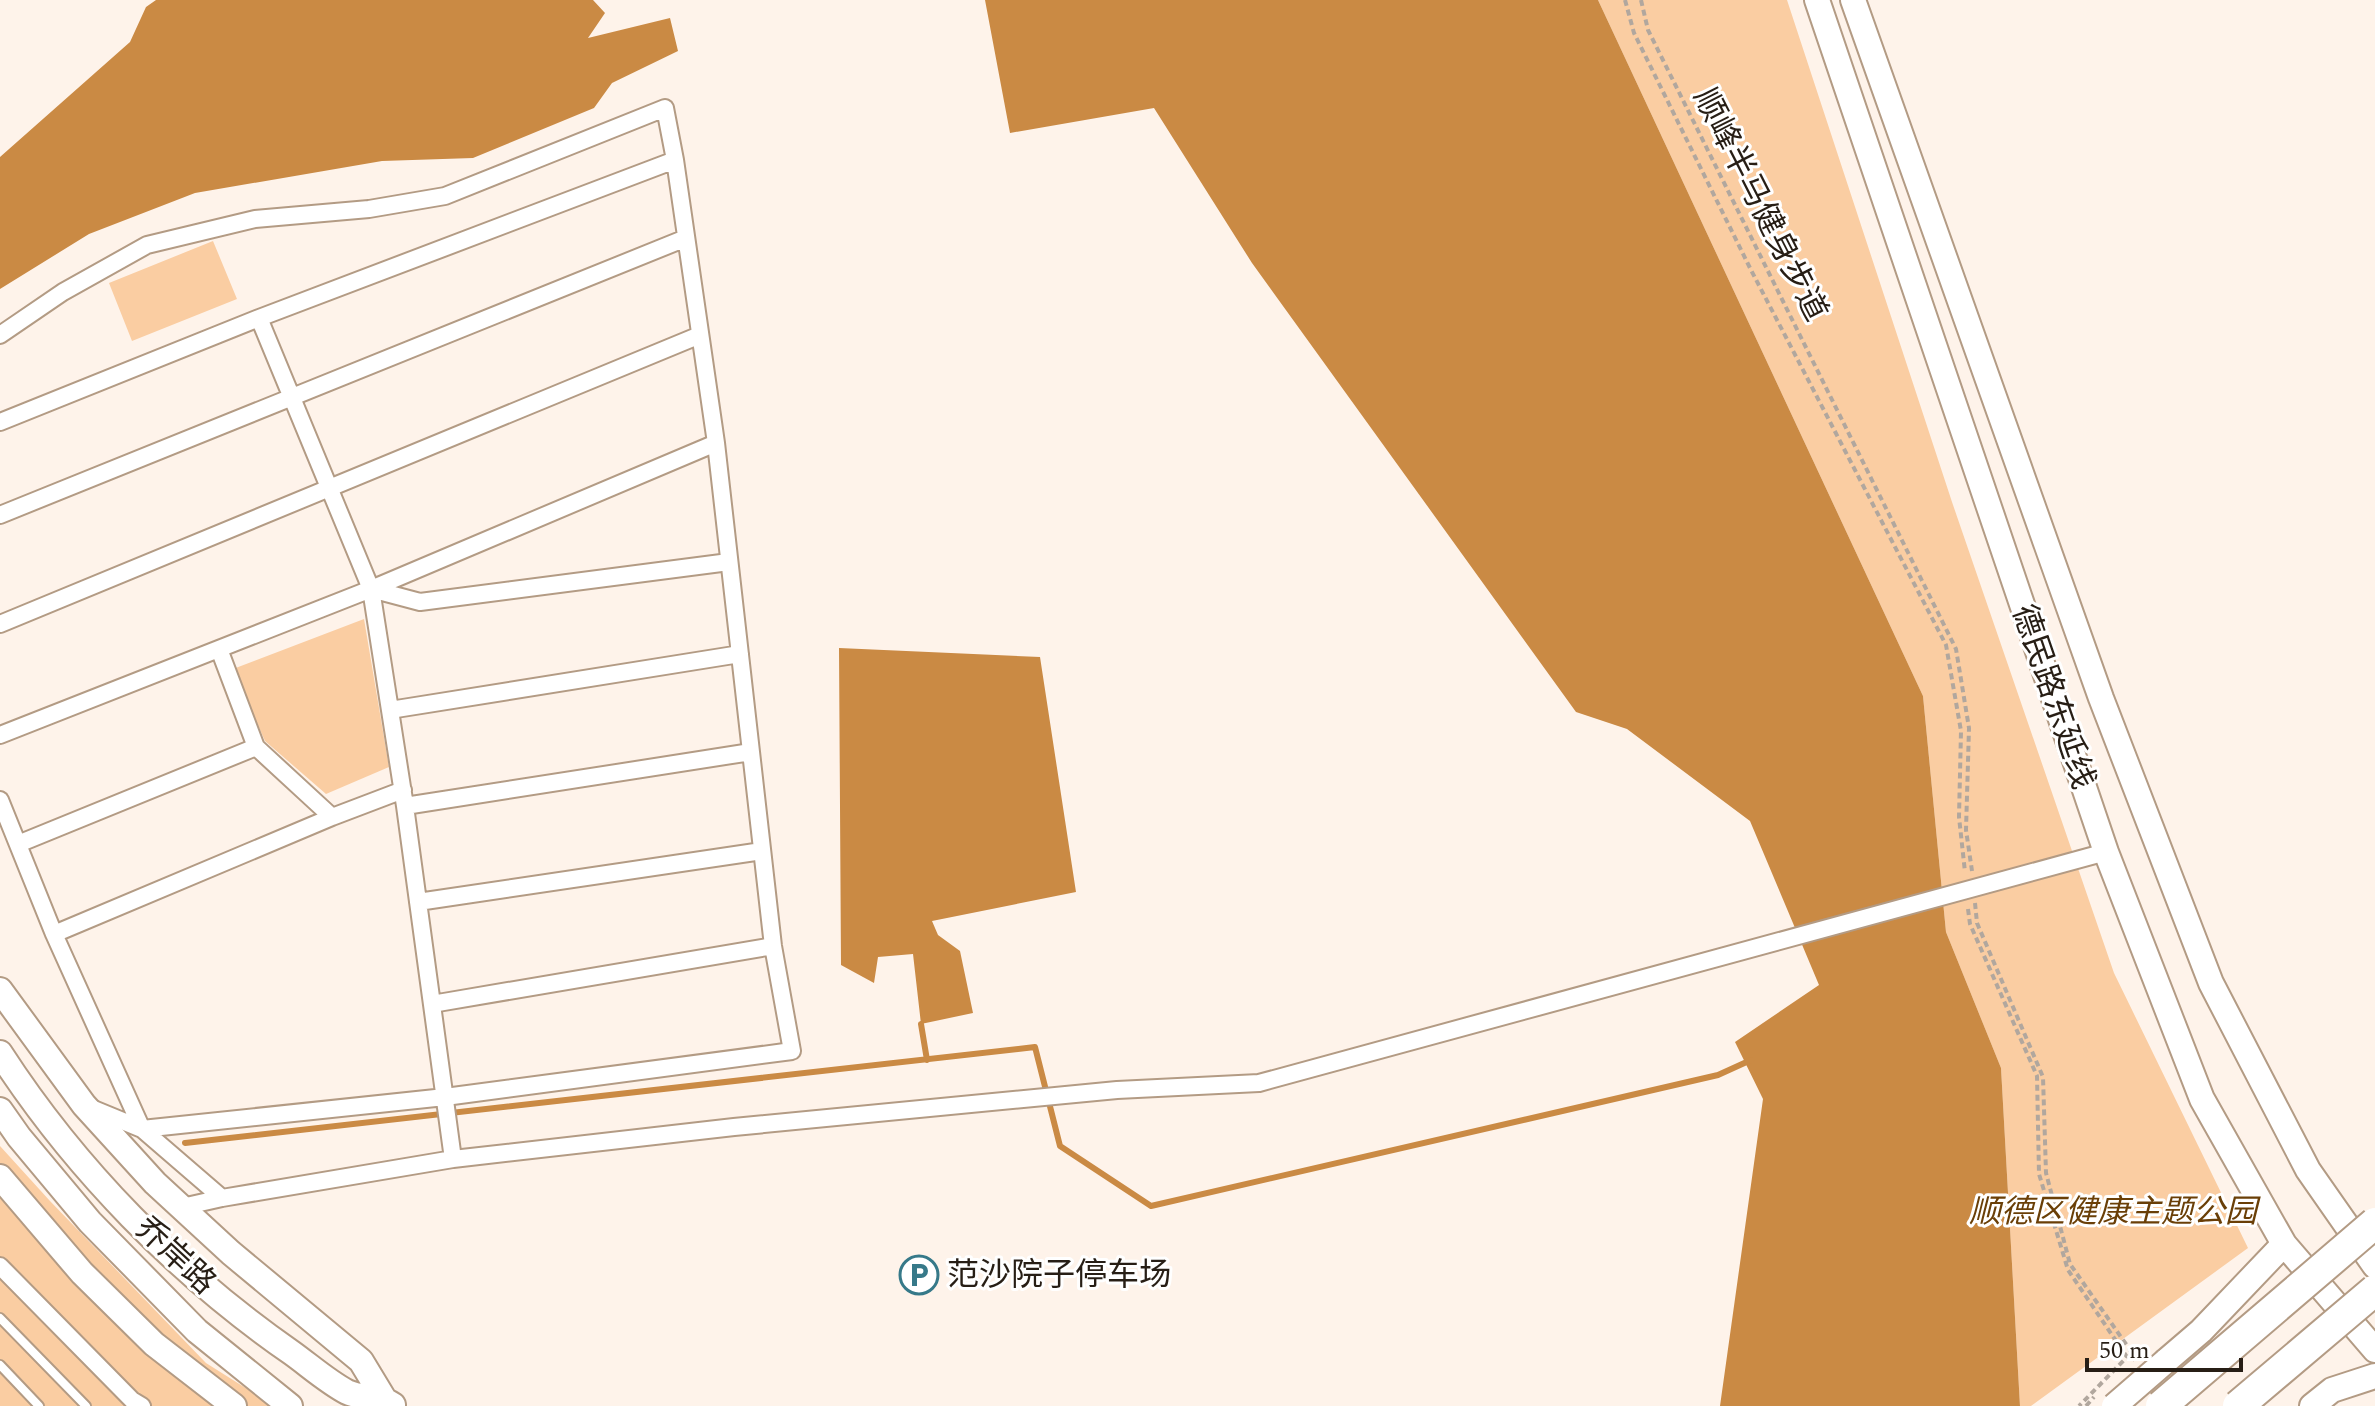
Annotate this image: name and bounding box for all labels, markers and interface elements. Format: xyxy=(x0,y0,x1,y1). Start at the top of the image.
street label: 顺峰半马健身步道 xyxy=(1680,80,1840,330)
street label: 德民路东延线 xyxy=(1999,598,2107,796)
park label: 顺德区健康主题公园 xyxy=(1969,1188,2261,1237)
street label: 乔岸路 xyxy=(123,1205,227,1307)
place label: 范沙院子停车场 xyxy=(947,1251,1171,1300)
parking icon: 范沙院子停车场 xyxy=(898,1254,940,1296)
scale bar xyxy=(2087,1322,2241,1372)
text: 50 m xyxy=(2099,1333,2150,1369)

